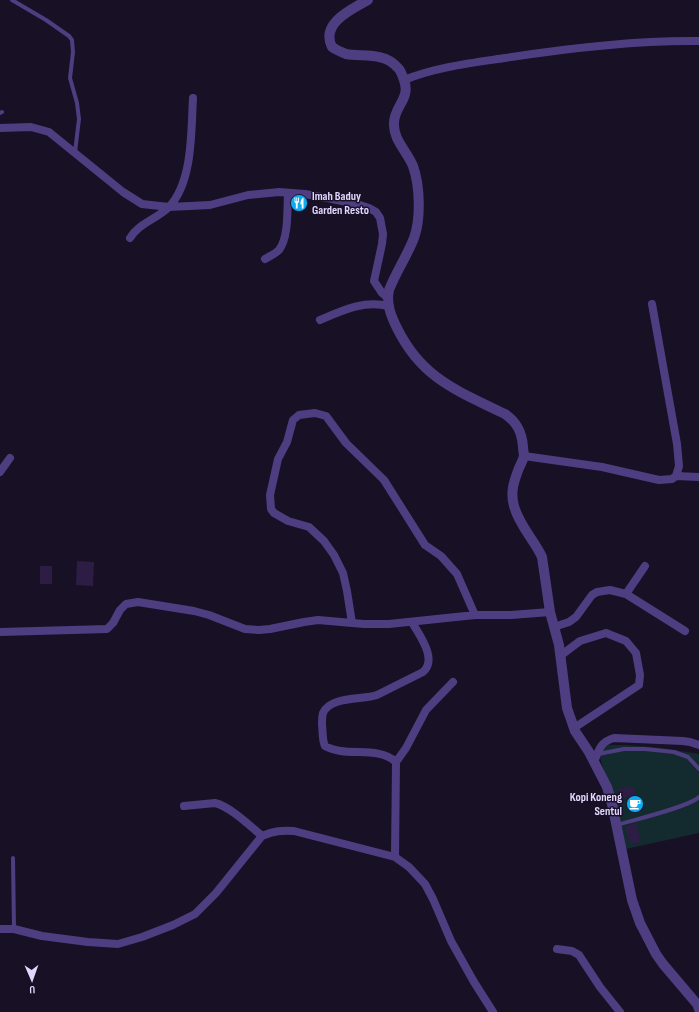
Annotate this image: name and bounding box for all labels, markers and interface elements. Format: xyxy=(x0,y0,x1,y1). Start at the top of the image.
place label: Imah Baduy Garden Resto xyxy=(312,189,369,218)
restaurant icon: Imah Baduy Garden Resto xyxy=(289,193,309,213)
place label: Kopi Koneng Sentul xyxy=(570,790,622,819)
cafe icon: Kopi Koneng Sentul xyxy=(625,794,645,814)
north arrow xyxy=(12,960,52,1000)
text: U xyxy=(29,983,35,996)

